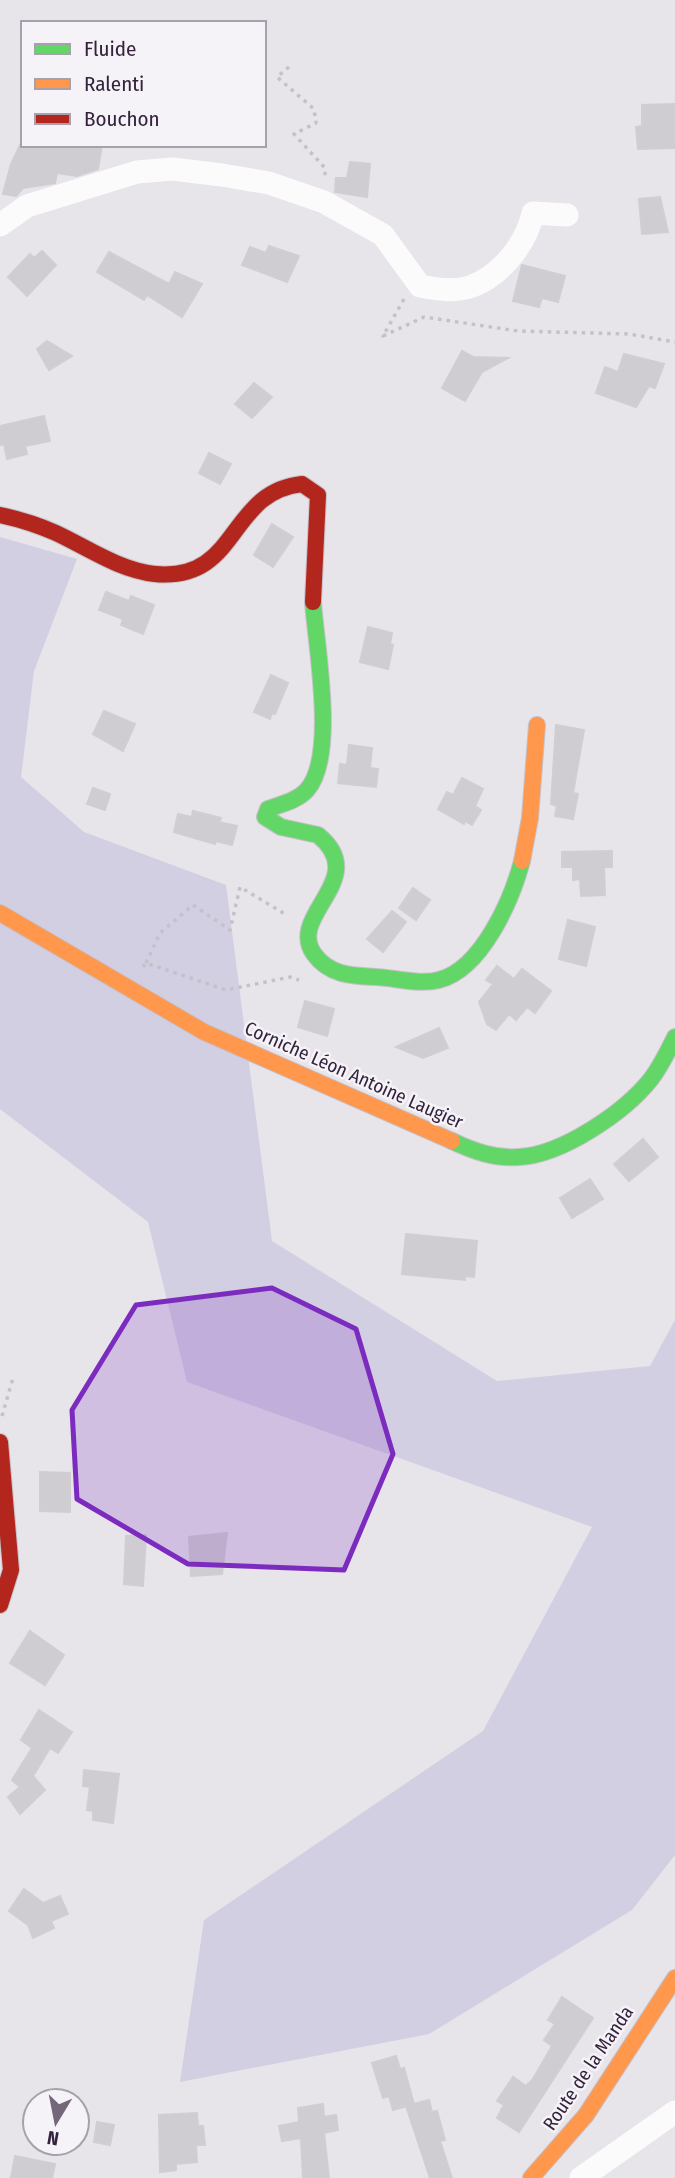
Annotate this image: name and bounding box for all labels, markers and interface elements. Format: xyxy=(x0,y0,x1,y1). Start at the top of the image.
legend xyxy=(21,21,266,147)
text: Fluide xyxy=(84,36,136,62)
text: Ralenti xyxy=(84,71,144,97)
text: Bouchon xyxy=(84,106,160,132)
street label: Corniche Léon Antoine Laugier xyxy=(241,1016,467,1134)
street label: Route de la Manda xyxy=(538,2002,638,2134)
north arrow xyxy=(21,2087,91,2157)
text: N xyxy=(46,2126,61,2151)

